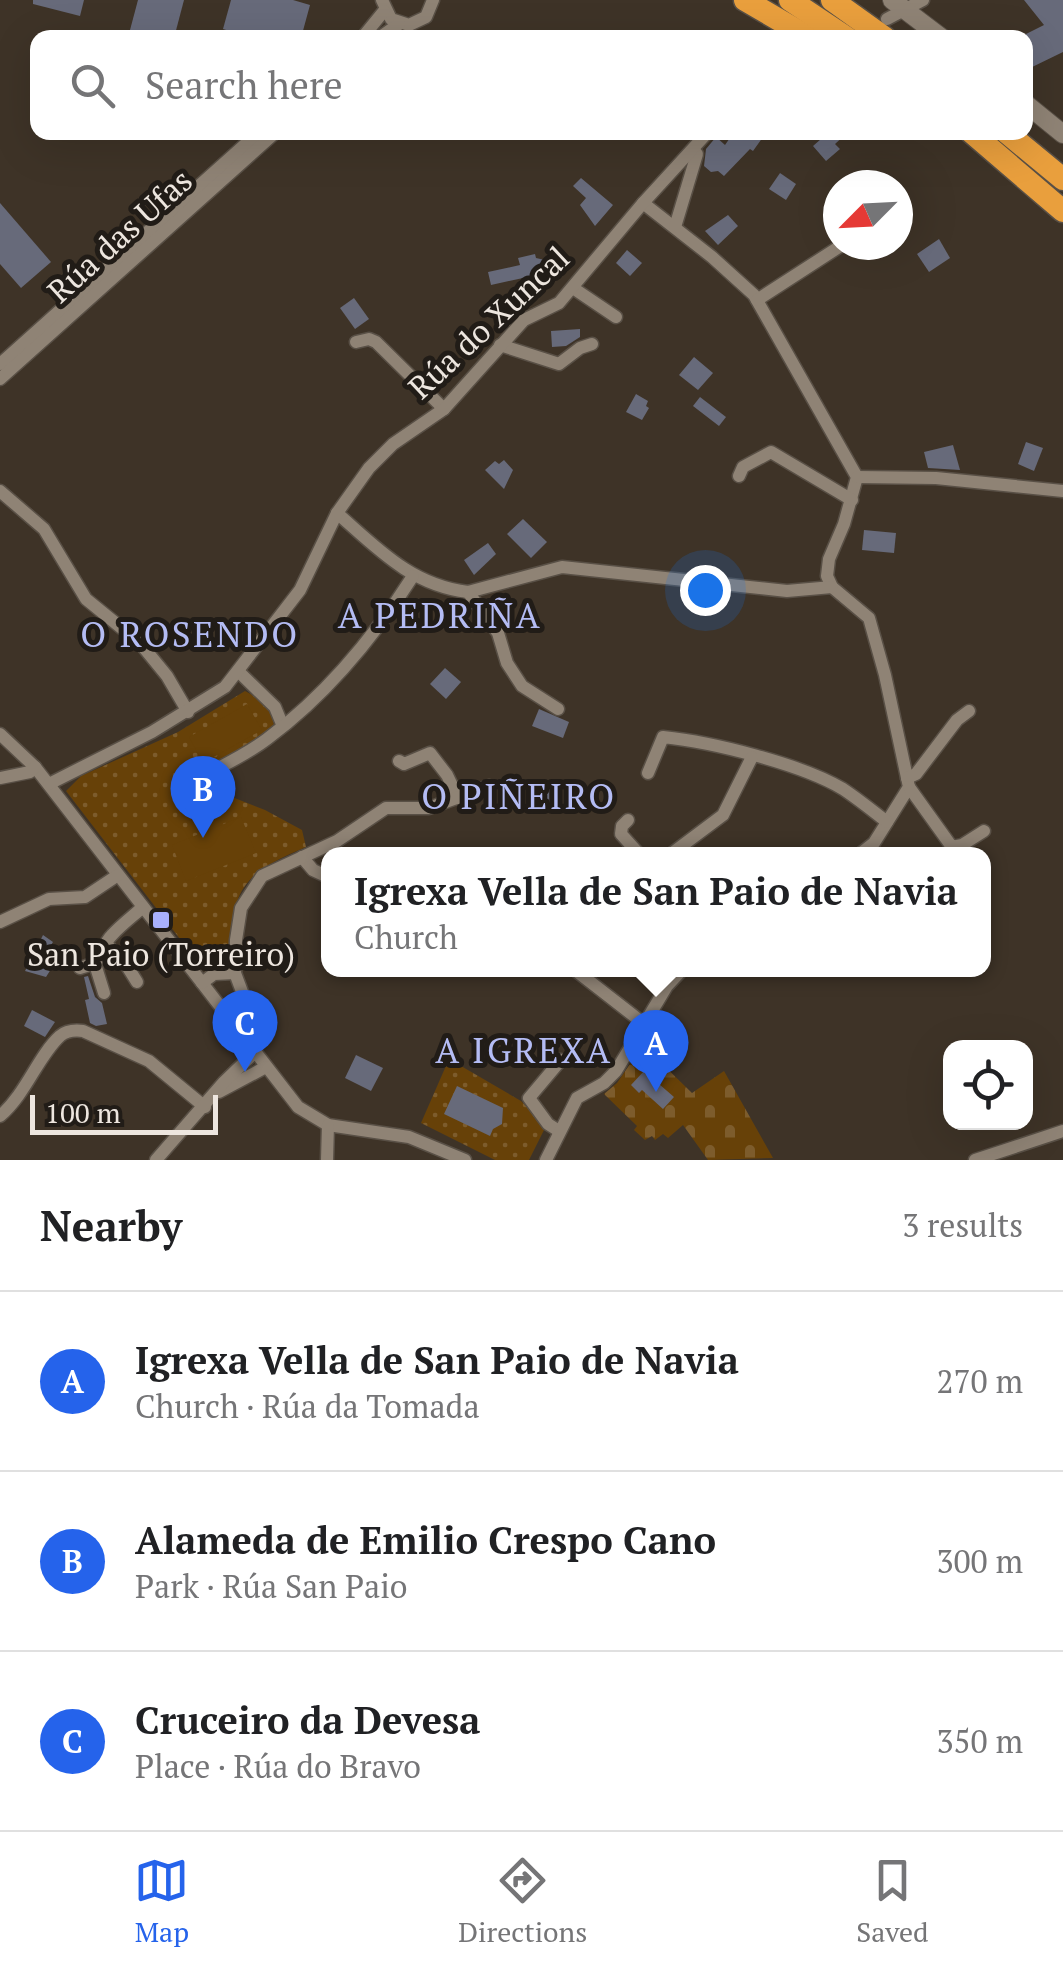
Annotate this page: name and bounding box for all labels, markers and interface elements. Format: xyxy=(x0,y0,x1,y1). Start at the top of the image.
search box xyxy=(30,30,1033,140)
icon: search xyxy=(65,58,120,113)
text: Search here xyxy=(145,60,343,110)
street label: Rúa das Ufas xyxy=(38,159,201,311)
north arrow xyxy=(823,170,913,260)
street label: Rúa do Xuncal xyxy=(399,237,578,408)
your location xyxy=(680,565,731,616)
district label: A PEDRIÑA xyxy=(338,592,542,638)
district label: O ROSENDO xyxy=(80,611,300,657)
pin: B xyxy=(170,756,236,838)
district label: O PIÑEIRO xyxy=(421,773,617,819)
popup xyxy=(321,847,991,977)
text: Igrexa Vella de San Paio de Navia xyxy=(354,866,958,916)
marker: San Paio (Torreiro) xyxy=(150,909,172,931)
text: Church xyxy=(354,916,458,958)
place label: San Paio (Torreiro) xyxy=(27,933,295,975)
pin: C xyxy=(212,990,278,1072)
pin: A xyxy=(624,1010,688,1092)
district label: A IGREXA xyxy=(435,1027,613,1073)
map controls xyxy=(943,1040,1033,1130)
button: locate xyxy=(943,1040,1033,1130)
scale bar xyxy=(30,1090,218,1134)
text: 100 m xyxy=(45,1094,121,1131)
text: Nearby xyxy=(40,1197,182,1253)
text: 3 results xyxy=(902,1204,1023,1246)
text: Igrexa Vella de San Paio de Navia xyxy=(135,1335,739,1385)
text: A xyxy=(61,1360,84,1402)
text: 270 m xyxy=(936,1360,1023,1402)
text: Church · Rúa da Tomada xyxy=(135,1385,480,1427)
text: Alameda de Emilio Crespo Cano xyxy=(135,1515,716,1565)
text: B xyxy=(62,1540,83,1582)
text: 300 m xyxy=(936,1540,1023,1582)
text: Park · Rúa San Paio xyxy=(135,1565,408,1607)
text: Cruceiro da Devesa xyxy=(135,1695,480,1745)
text: C xyxy=(62,1720,83,1762)
text: 350 m xyxy=(936,1720,1023,1762)
text: Place · Rúa do Bravo xyxy=(135,1745,421,1787)
tab: Map xyxy=(134,1853,189,1950)
tab: Directions xyxy=(458,1853,587,1950)
tab: Saved xyxy=(856,1853,929,1950)

